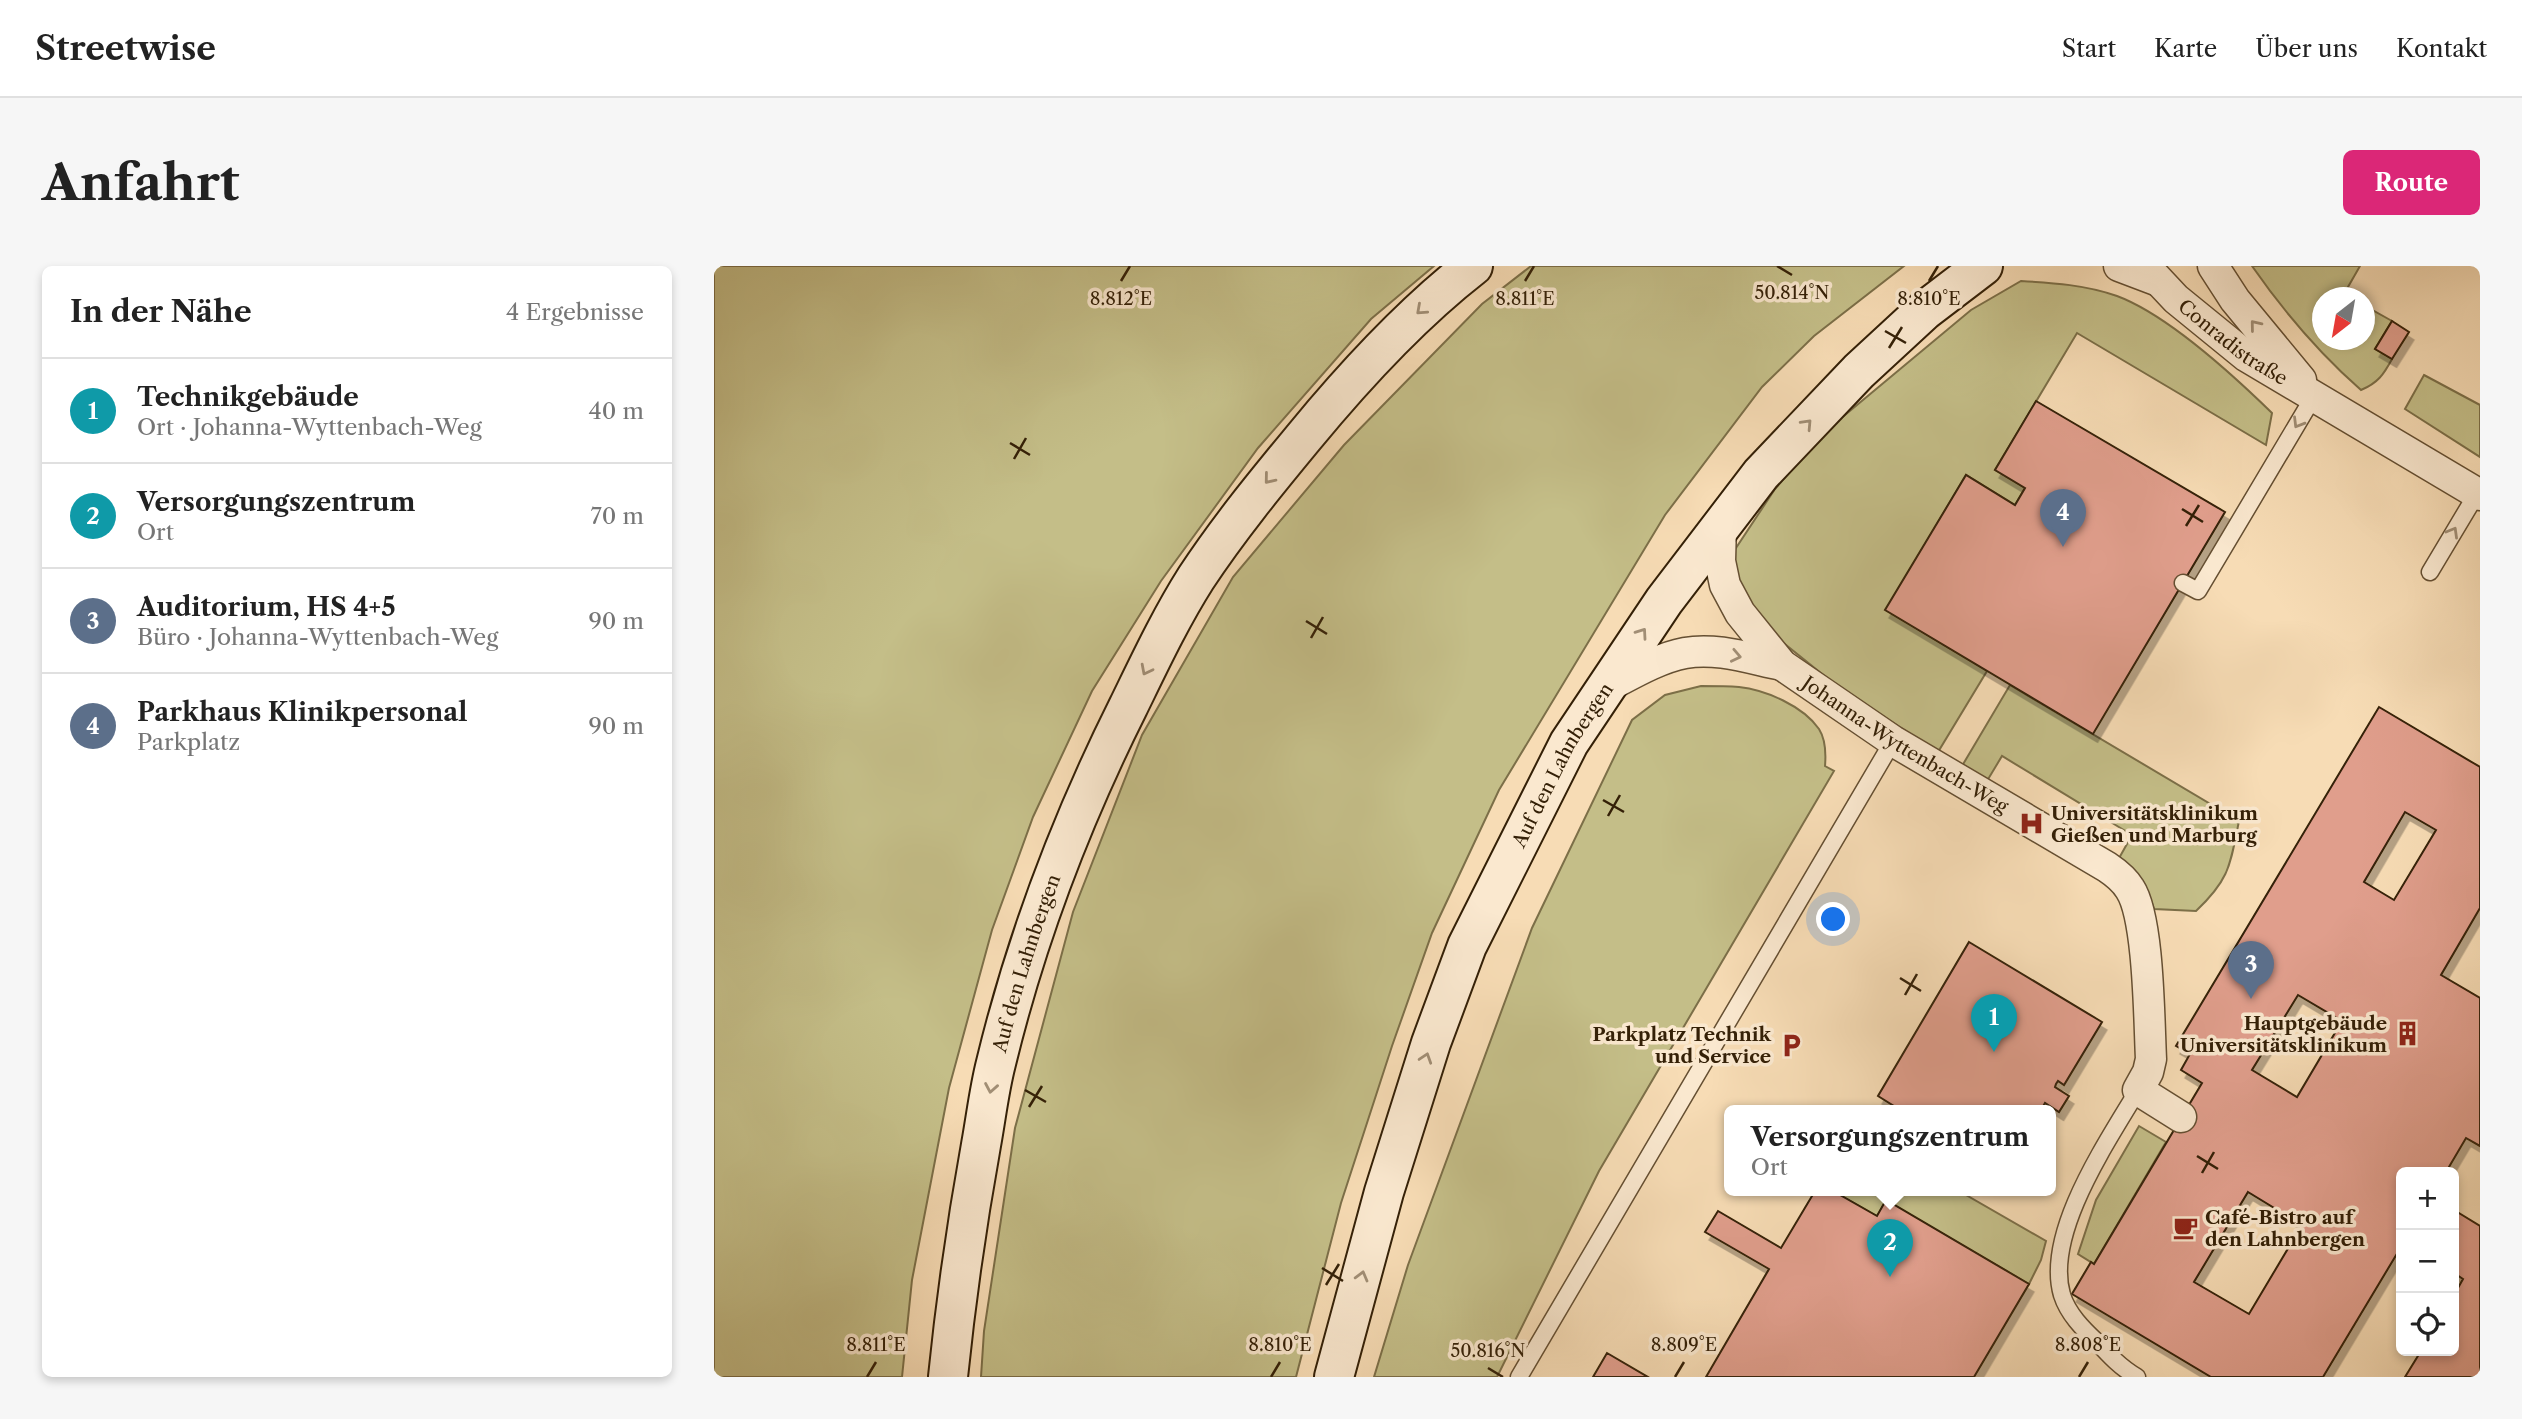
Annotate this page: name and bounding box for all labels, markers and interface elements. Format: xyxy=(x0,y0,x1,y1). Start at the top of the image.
text: Streetwise xyxy=(35,28,216,69)
text: Start xyxy=(2062,34,2116,63)
text: Karte xyxy=(2154,34,2217,63)
text: Über uns xyxy=(2255,34,2358,63)
text: Kontakt xyxy=(2396,34,2487,63)
button: Route xyxy=(2343,150,2480,215)
text: Anfahrt xyxy=(42,152,240,213)
text: 50.814°N xyxy=(1755,282,1830,304)
north arrow xyxy=(2312,287,2375,350)
text: 8.812°E xyxy=(1090,288,1152,310)
text: 8.811°E xyxy=(1495,288,1555,310)
text: 8.810°E xyxy=(1897,288,1961,310)
text: In der Nähe xyxy=(70,293,252,330)
street label: Conradistraße xyxy=(2174,294,2292,390)
text: 4 Ergebnisse xyxy=(506,298,644,326)
one-way arrow xyxy=(1417,302,1430,314)
one-way arrow xyxy=(2251,320,2263,333)
text: Technikgebäude xyxy=(137,381,359,413)
text: 1 xyxy=(88,397,98,425)
text: 40 m xyxy=(589,397,644,425)
text: Ort · Johanna-Wyttenbach-Weg xyxy=(137,413,482,441)
one-way arrow xyxy=(2294,416,2307,429)
one-way arrow xyxy=(1799,419,1812,432)
one-way arrow xyxy=(1265,470,1277,483)
text: Versorgungszentrum xyxy=(137,486,415,518)
pin: 4 xyxy=(2040,489,2086,547)
text: 2 xyxy=(86,502,100,530)
text: 70 m xyxy=(591,502,644,530)
text: Ort xyxy=(137,518,174,546)
one-way arrow xyxy=(2445,527,2458,540)
text: Auditorium, HS 4+5 xyxy=(137,591,396,623)
text: 3 xyxy=(87,607,100,635)
text: 90 m xyxy=(588,607,644,635)
text: Büro · Johanna-Wyttenbach-Weg xyxy=(137,623,498,651)
one-way arrow xyxy=(1634,628,1646,641)
one-way arrow xyxy=(1730,647,1742,662)
one-way arrow xyxy=(1141,663,1155,675)
street label: Johanna-Wyttenbach-Weg xyxy=(1796,669,2013,818)
street label: Auf den Lahnbergen xyxy=(1507,678,1618,852)
text: Parkhaus Klinikpersonal xyxy=(137,696,468,728)
text: 4 xyxy=(86,712,100,740)
text: 90 m xyxy=(588,712,644,740)
text: Parkplatz xyxy=(137,728,240,756)
place label: Universitätsklinikum Gießen und Marburg xyxy=(2051,802,2258,847)
hospital icon: Universitätsklinikum Gießen und Marburg xyxy=(2017,810,2045,838)
street label: Auf den Lahnbergen xyxy=(987,871,1065,1056)
your location xyxy=(1816,902,1850,936)
pin: 3 xyxy=(2228,941,2274,999)
pin: 1 xyxy=(1971,994,2017,1052)
place label: Hauptgebäude Universitätsklinikum xyxy=(2180,1012,2387,1057)
building icon: Hauptgebäude Universitätsklinikum xyxy=(2393,1020,2421,1048)
place label: Parkplatz Technik und Service xyxy=(1592,1023,1771,1068)
parking icon: Parkplatz Technik und Service xyxy=(1777,1031,1805,1059)
one-way arrow xyxy=(1418,1052,1433,1064)
one-way arrow xyxy=(984,1083,999,1094)
popup xyxy=(1724,1105,2056,1196)
text: Versorgungszentrum xyxy=(1751,1121,2029,1153)
text: Ort xyxy=(1751,1153,1788,1181)
map controls xyxy=(2396,1167,2459,1356)
button: + xyxy=(2396,1167,2459,1230)
place label: Café-Bistro auf den Lahnbergen xyxy=(2205,1206,2365,1251)
cafe icon: Café-Bistro auf den Lahnbergen xyxy=(2171,1214,2199,1242)
pin: 2 xyxy=(1867,1219,1913,1277)
button: − xyxy=(2396,1230,2459,1293)
one-way arrow xyxy=(1354,1270,1368,1282)
button: locate xyxy=(2396,1293,2459,1356)
text: 8.811°E xyxy=(846,1334,906,1356)
text: 8.810°E xyxy=(1248,1334,1312,1356)
text: 8.809°E xyxy=(1651,1334,1717,1356)
text: 8.808°E xyxy=(2055,1334,2121,1356)
text: 50.816°N xyxy=(1451,1340,1526,1362)

